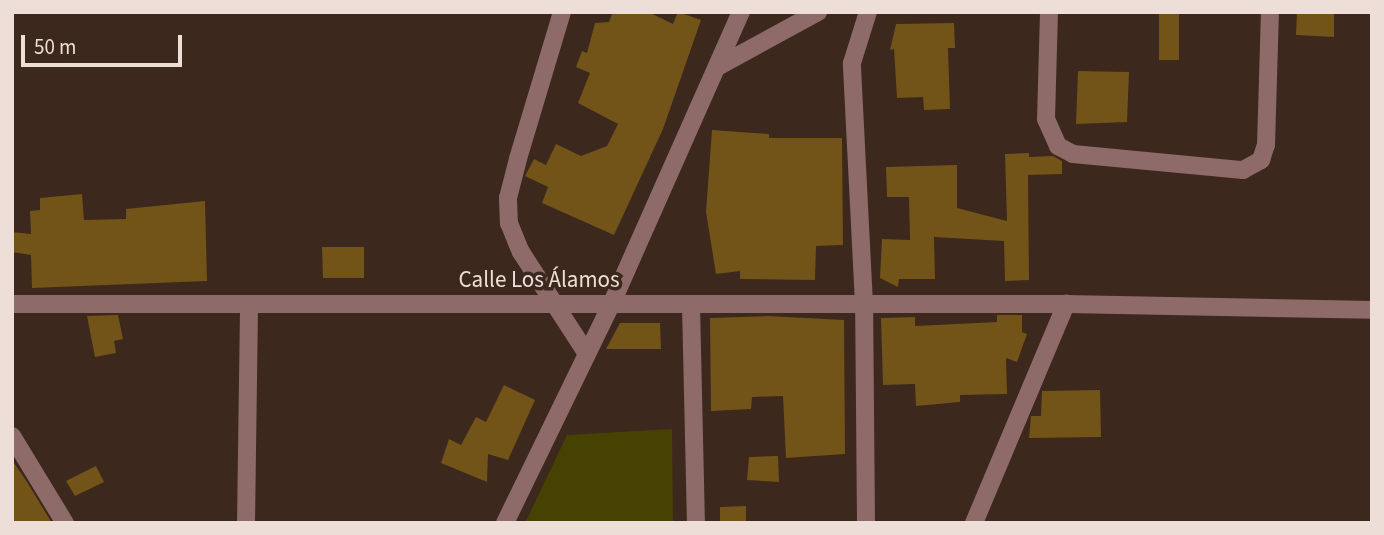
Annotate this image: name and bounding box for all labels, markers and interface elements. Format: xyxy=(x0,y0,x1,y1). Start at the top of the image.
scale bar xyxy=(24,21,186,65)
text: 50 m xyxy=(34,32,76,62)
street label: Calle Los Álamos xyxy=(458,266,620,294)

